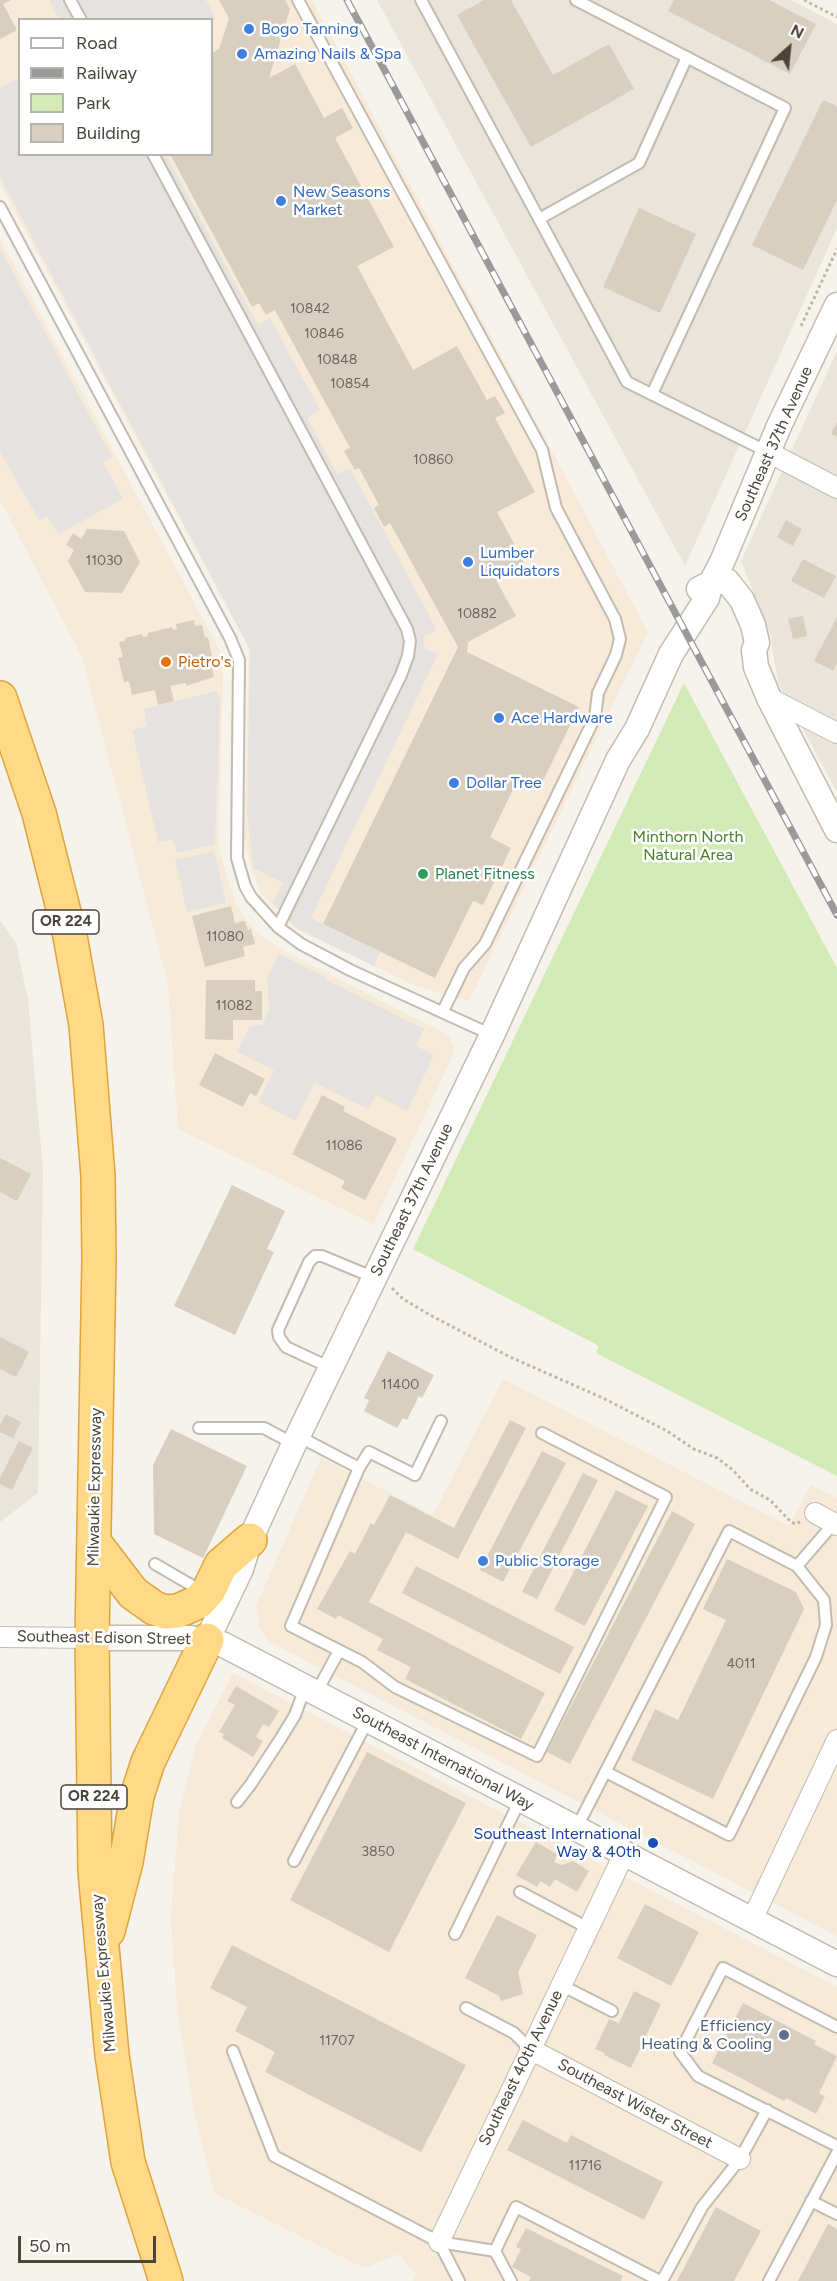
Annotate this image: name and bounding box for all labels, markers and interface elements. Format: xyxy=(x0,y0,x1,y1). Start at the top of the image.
legend xyxy=(18,18,213,156)
north arrow xyxy=(759,18,819,78)
place label: Bogo Tanning xyxy=(261,19,359,39)
text: N xyxy=(788,20,807,43)
marker: Bogo Tanning xyxy=(242,22,256,36)
text: Road xyxy=(76,32,117,54)
place label: Amazing Nails & Spa xyxy=(254,44,401,64)
marker: Amazing Nails & Spa xyxy=(235,47,249,61)
text: Railway xyxy=(76,62,137,84)
text: Park xyxy=(76,92,110,114)
text: Building xyxy=(76,122,141,144)
place label: New Seasons Market xyxy=(293,182,390,220)
marker: New Seasons Market xyxy=(274,194,288,208)
house number: 10842 xyxy=(290,301,330,317)
house number: 10846 xyxy=(304,326,344,342)
house number: 10848 xyxy=(317,352,357,368)
street label: Southeast 37th Avenue xyxy=(731,363,817,525)
house number: 10854 xyxy=(330,376,370,392)
house number: 10860 xyxy=(413,452,453,468)
place label: Lumber Liquidators xyxy=(480,543,560,581)
house number: 11030 xyxy=(85,553,123,569)
marker: Lumber Liquidators xyxy=(461,555,475,569)
house number: 10882 xyxy=(457,606,497,622)
place label: Pietro's xyxy=(178,652,231,672)
marker: Pietro's xyxy=(159,655,173,669)
place label: Ace Hardware xyxy=(511,708,613,728)
marker: Ace Hardware xyxy=(492,711,506,725)
place label: Dollar Tree xyxy=(466,773,542,793)
marker: Dollar Tree xyxy=(447,776,461,790)
park label: Minthorn North Natural Area xyxy=(633,827,743,865)
place label: Planet Fitness xyxy=(435,864,535,884)
marker: Planet Fitness xyxy=(416,867,430,881)
road number: OR 224 xyxy=(33,910,99,934)
house number: 11080 xyxy=(206,929,244,945)
house number: 11082 xyxy=(216,998,252,1014)
street label: Southeast 37th Avenue xyxy=(367,1120,457,1280)
house number: 11086 xyxy=(325,1138,363,1154)
house number: 11400 xyxy=(381,1377,419,1393)
street label: Milwaukie Expressway xyxy=(84,1407,106,1567)
place label: Public Storage xyxy=(495,1551,599,1571)
marker: Public Storage xyxy=(476,1554,490,1568)
street label: Southeast Edison Street xyxy=(17,1627,191,1649)
house number: 4011 xyxy=(726,1656,756,1672)
street label: Southeast International Way xyxy=(349,1703,537,1815)
road number: OR 224 xyxy=(61,1785,127,1809)
place label: Southeast International Way & 40th xyxy=(473,1824,641,1862)
marker: Southeast International Way & 40th xyxy=(646,1836,660,1850)
house number: 3850 xyxy=(361,1844,395,1860)
street label: Milwaukie Expressway xyxy=(88,1893,120,2053)
street label: Southeast 40th Avenue xyxy=(475,1987,567,2149)
place label: Efficiency Heating & Cooling xyxy=(641,2016,772,2054)
marker: Efficiency Heating & Cooling xyxy=(777,2028,791,2042)
house number: 11707 xyxy=(319,2033,355,2049)
street label: Southeast Wister Street xyxy=(554,2055,716,2153)
house number: 11716 xyxy=(569,2158,601,2174)
scale bar xyxy=(21,2224,159,2262)
text: 50 m xyxy=(29,2235,71,2257)

